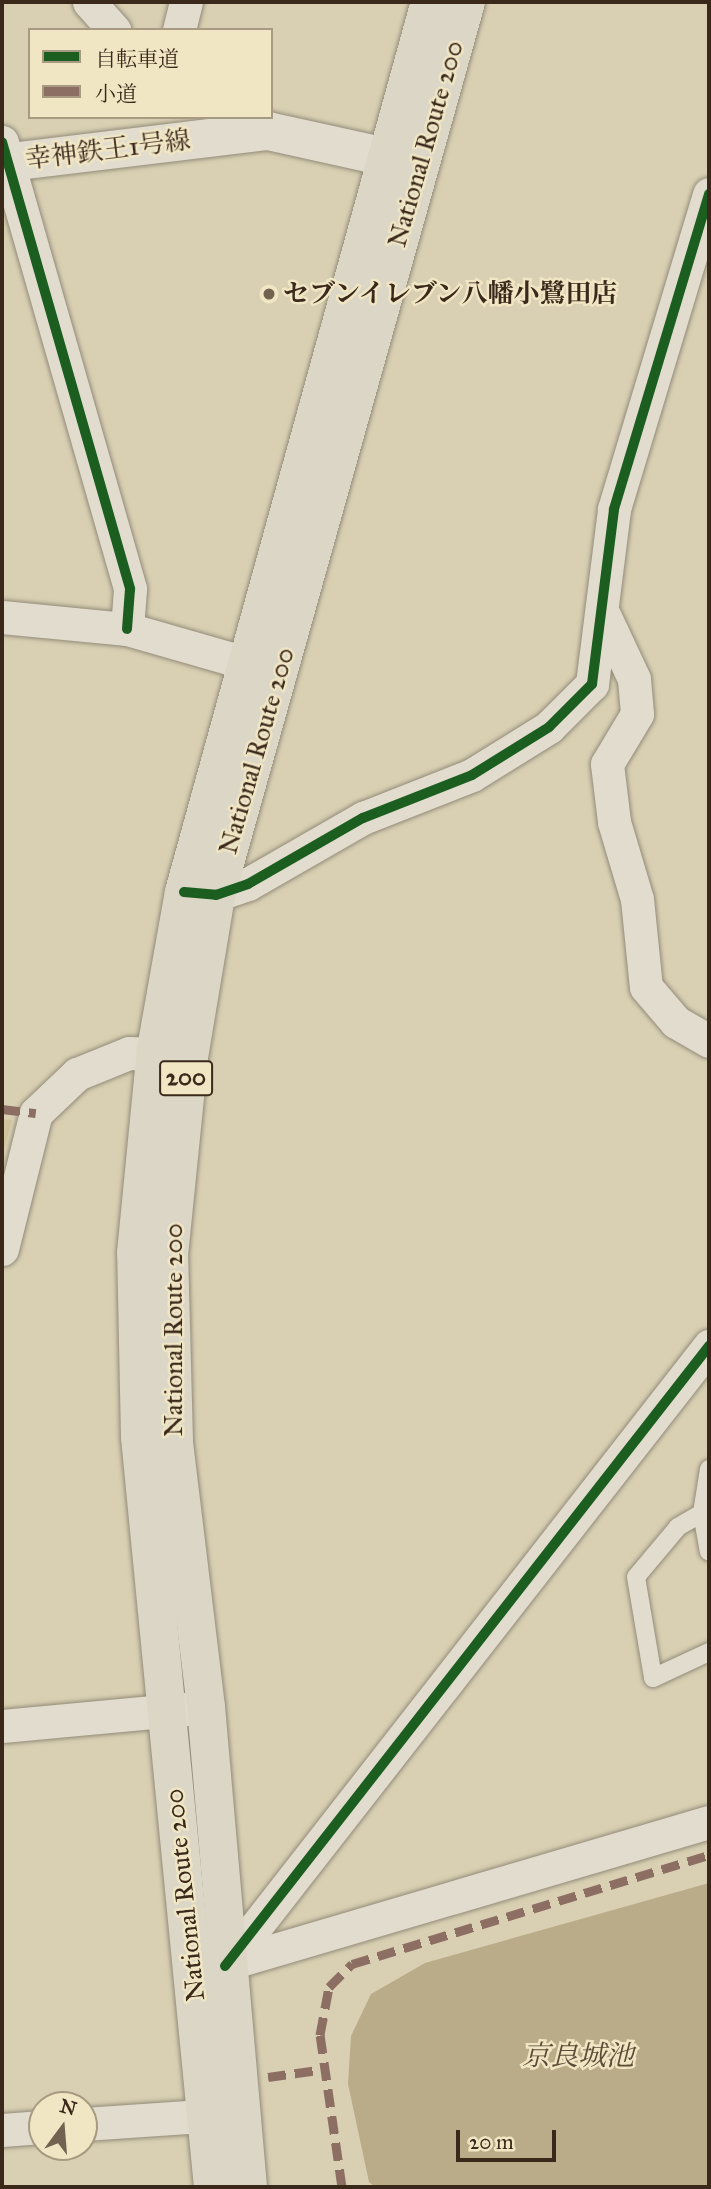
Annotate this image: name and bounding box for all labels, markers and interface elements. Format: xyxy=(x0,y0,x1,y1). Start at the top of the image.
legend xyxy=(28,28,273,119)
street label: National Route 200 xyxy=(382,37,470,251)
text: 自転車道 xyxy=(95,46,179,72)
text: 小道 xyxy=(95,81,137,107)
street label: 幸神鉄王1号線 xyxy=(24,124,192,176)
place label: セブンイレブン八幡小鷺田店 xyxy=(283,278,621,310)
marker: セブンイレブン八幡小鷺田店 xyxy=(261,286,277,302)
street label: National Route 200 xyxy=(213,644,301,858)
road number: 200 xyxy=(158,1058,214,1098)
street label: National Route 200 xyxy=(158,1223,190,1437)
street label: National Route 200 xyxy=(158,1787,212,2003)
water label: 京良城池 xyxy=(522,2039,634,2073)
north arrow xyxy=(28,2091,98,2161)
text: N xyxy=(57,2094,79,2121)
scale bar xyxy=(459,2116,559,2160)
text: 20 m xyxy=(469,2129,514,2155)

